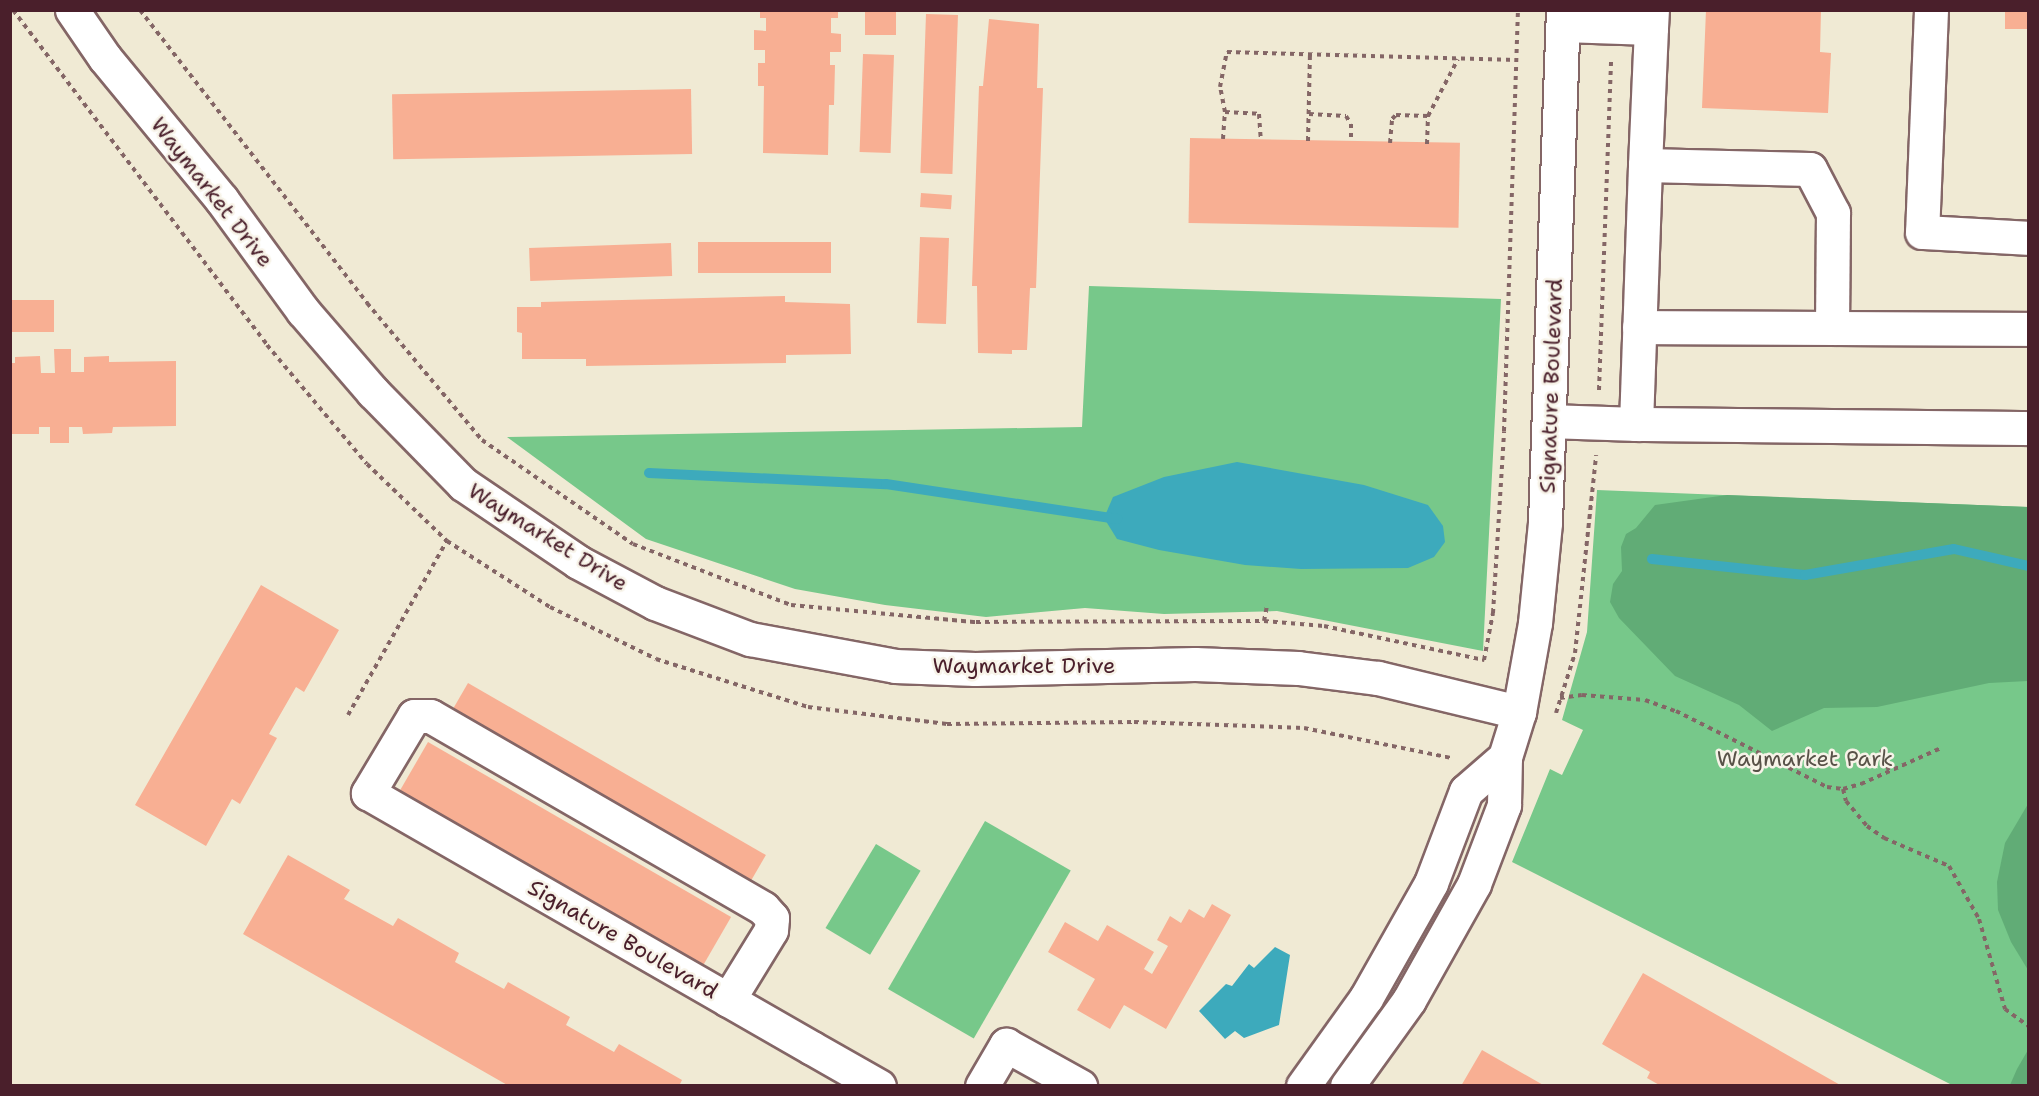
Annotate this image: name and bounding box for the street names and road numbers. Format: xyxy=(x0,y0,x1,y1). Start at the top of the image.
street label: Waymarket Drive xyxy=(145,112,279,272)
street label: Signature Boulevard xyxy=(1534,278,1568,494)
street label: Waymarket Drive xyxy=(463,477,633,597)
street label: Waymarket Drive xyxy=(932,653,1116,679)
street label: Signature Boulevard xyxy=(523,874,723,1004)

